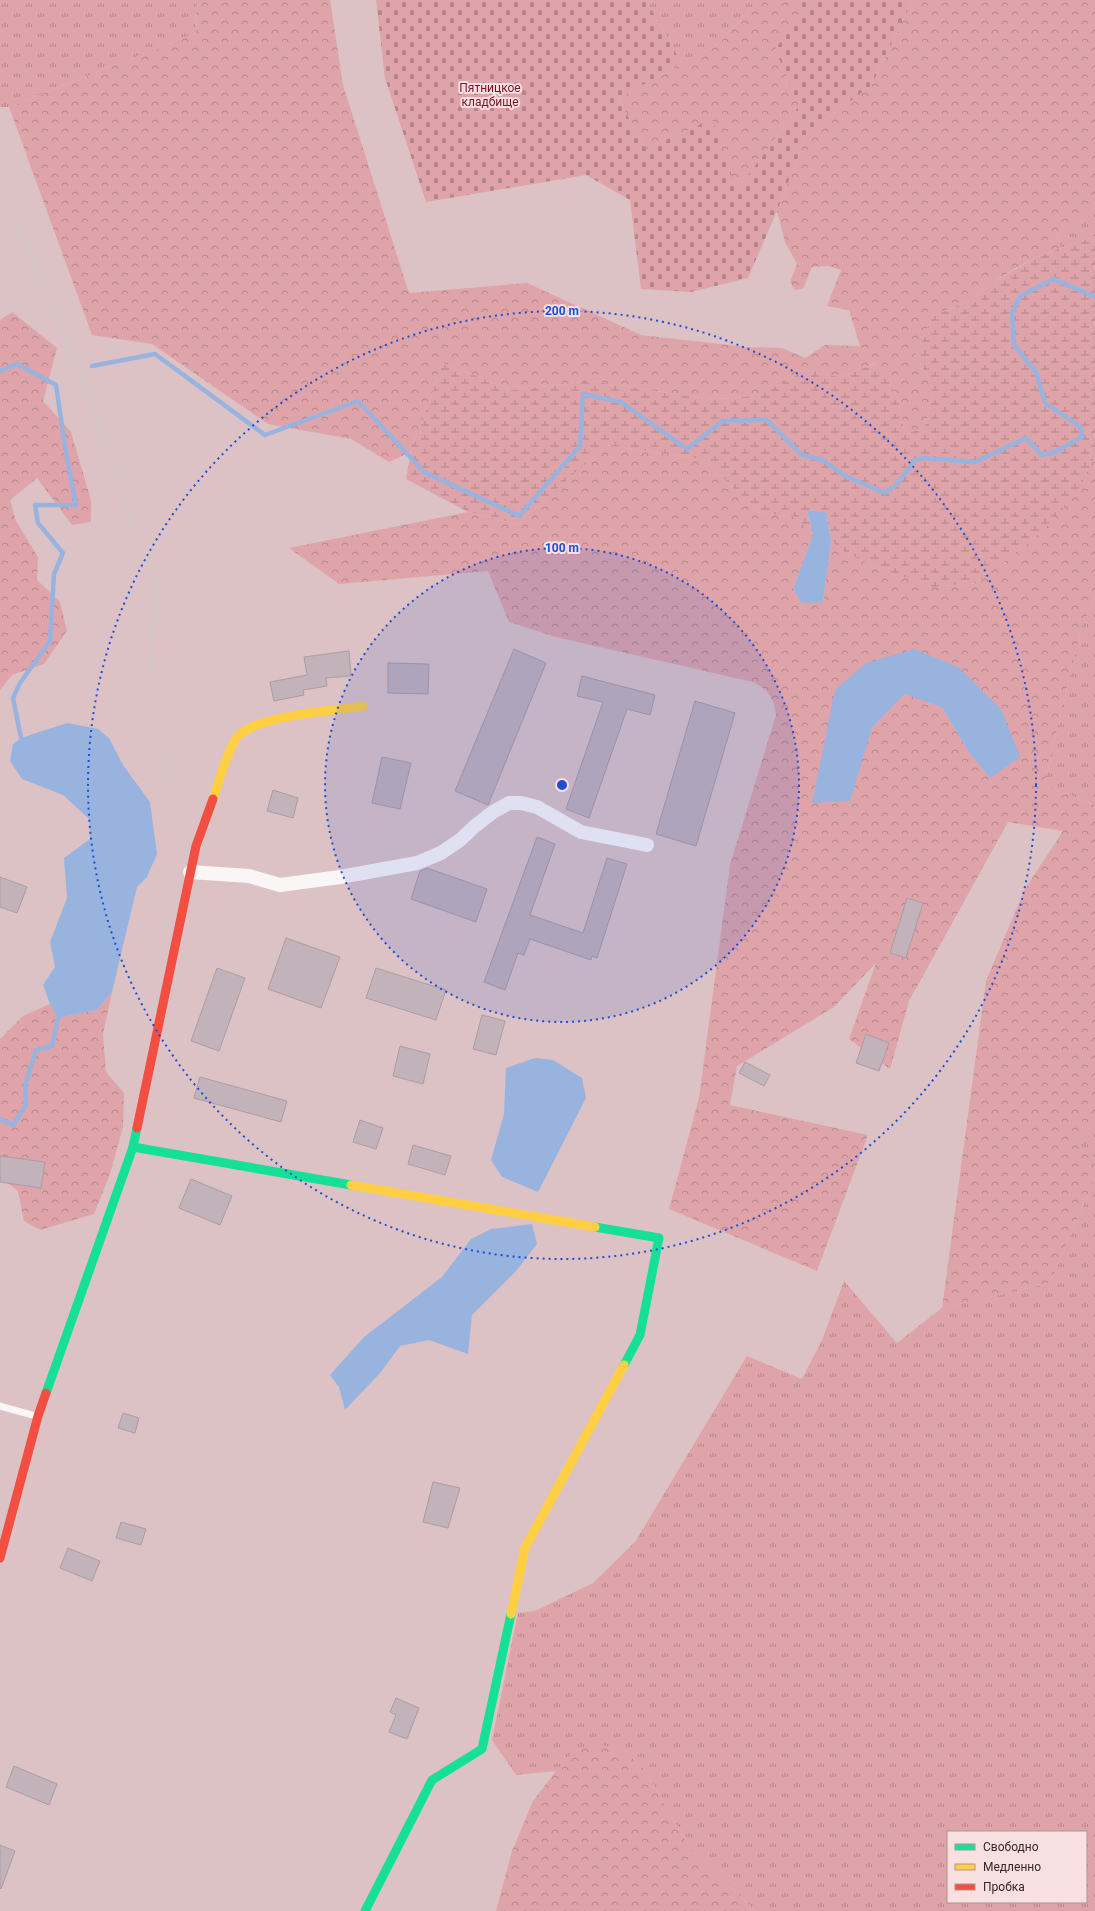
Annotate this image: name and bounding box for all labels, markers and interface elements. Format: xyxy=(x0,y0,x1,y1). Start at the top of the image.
park label: Пятницкое кладбище xyxy=(459,81,521,109)
text: 200 m xyxy=(545,304,579,318)
text: 100 m xyxy=(545,541,579,555)
centre of rings xyxy=(555,778,569,792)
legend xyxy=(947,1831,1087,1903)
text: Свободно xyxy=(983,1840,1039,1854)
text: Медленно xyxy=(983,1860,1041,1874)
text: Пробка xyxy=(983,1880,1025,1894)

